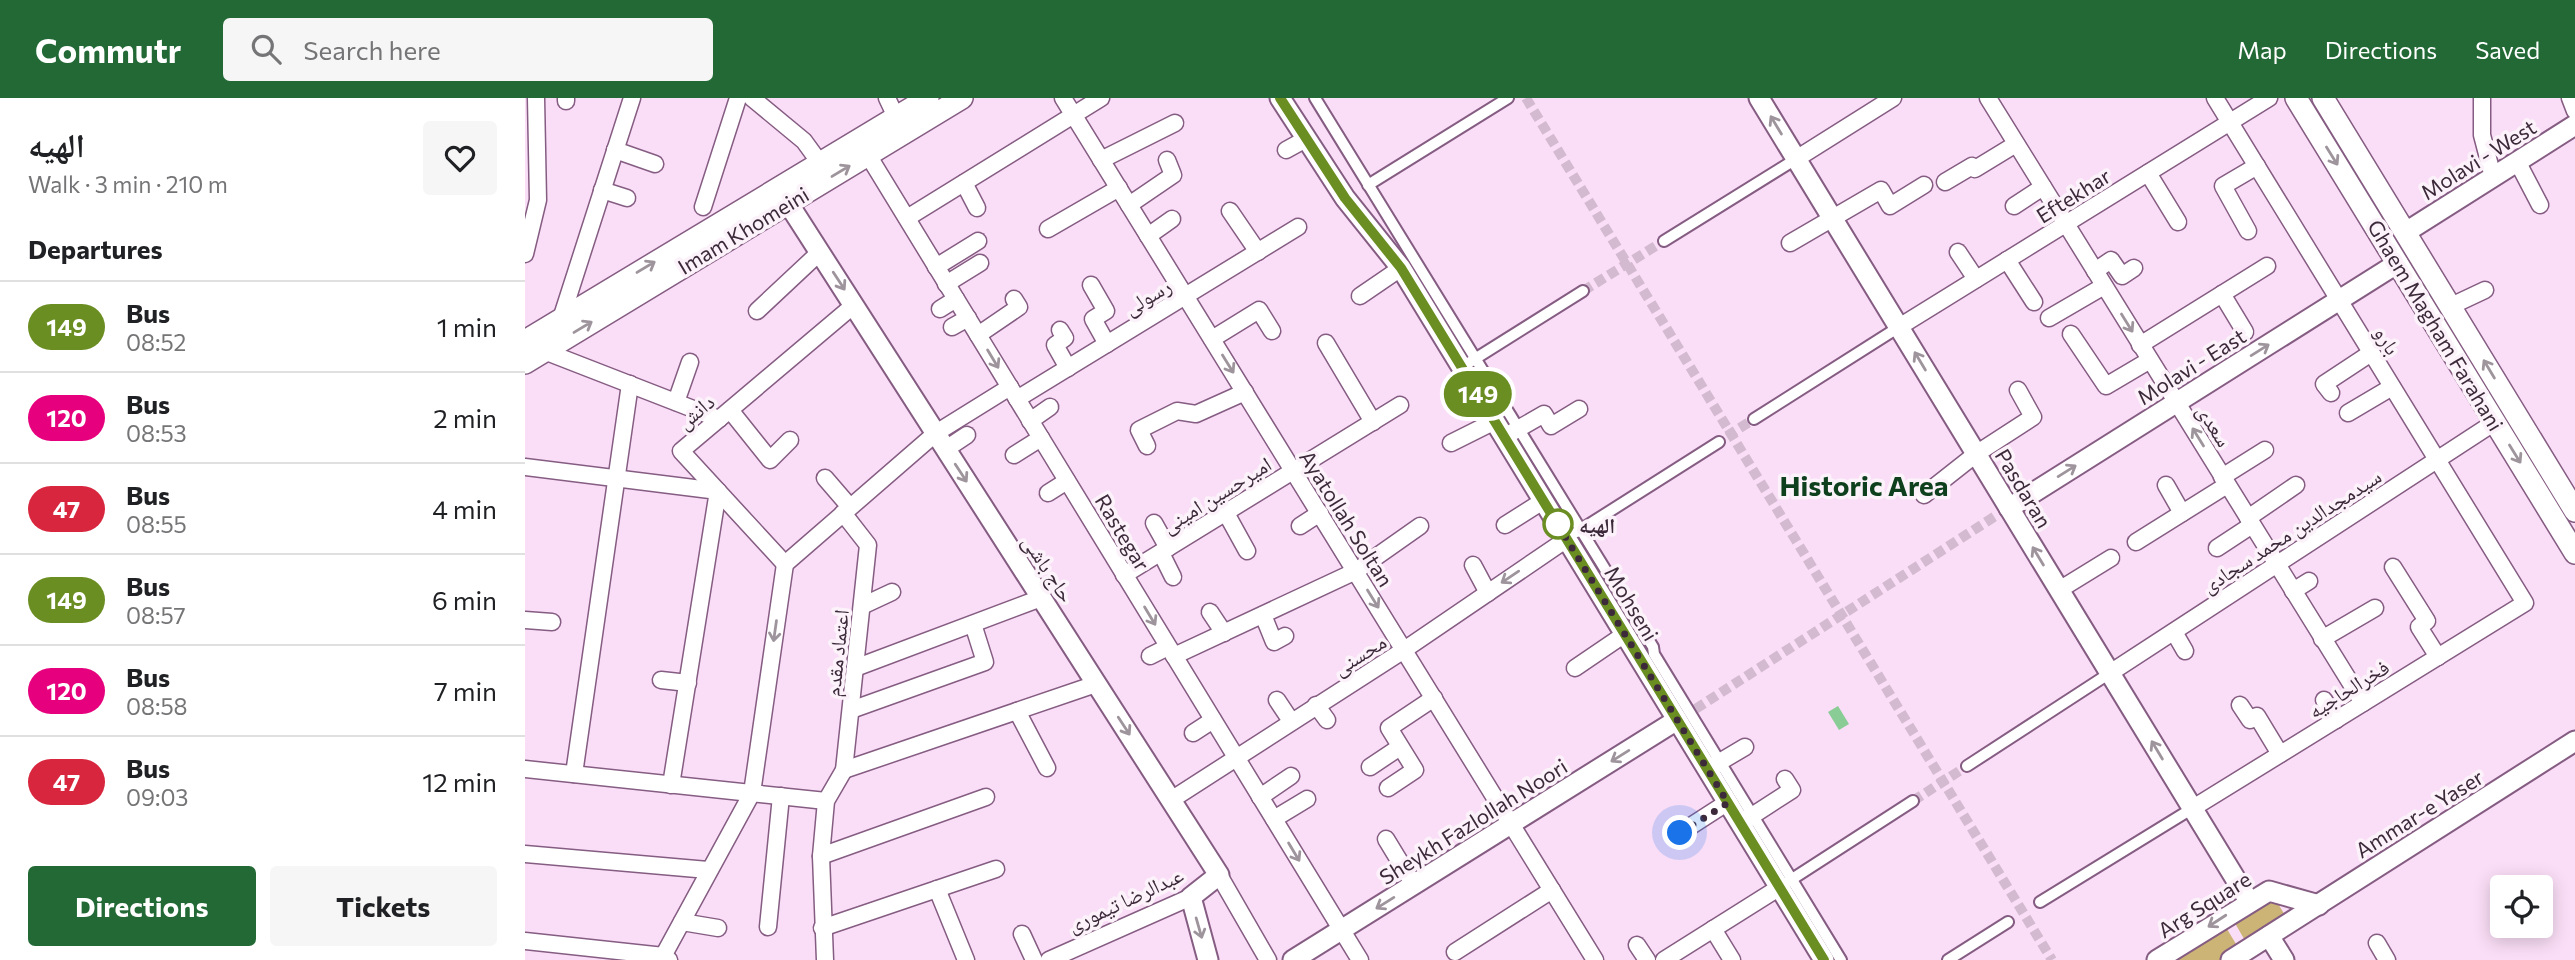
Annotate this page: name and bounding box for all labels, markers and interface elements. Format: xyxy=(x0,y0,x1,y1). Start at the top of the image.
search box xyxy=(223,18,713,81)
text: Commutr xyxy=(35,29,181,70)
icon: search xyxy=(247,30,285,68)
text: Search here xyxy=(303,34,441,65)
text: Map xyxy=(2237,35,2287,64)
text: Directions xyxy=(2325,35,2437,64)
text: Saved xyxy=(2475,35,2540,64)
street label: Molavi - West xyxy=(2416,114,2540,204)
one-way arrow xyxy=(1768,116,1782,136)
button: heart xyxy=(423,121,497,195)
text: الهیه xyxy=(28,123,85,164)
one-way arrow xyxy=(2325,146,2339,166)
street label: Eftekhar xyxy=(2031,162,2115,228)
one-way arrow xyxy=(830,164,850,178)
text: Walk · 3 min · 210 m xyxy=(28,170,228,198)
street label: Imam Khomeini xyxy=(673,181,813,279)
street label: Ghaem Magham Farahani xyxy=(2363,215,2509,435)
text: Departures xyxy=(28,233,163,264)
one-way arrow xyxy=(636,260,656,274)
one-way arrow xyxy=(831,271,846,290)
street label: رسولی xyxy=(1119,272,1176,321)
text: Bus xyxy=(126,297,170,328)
text: 1 min xyxy=(437,311,497,342)
text: 149 xyxy=(46,312,87,341)
one-way arrow xyxy=(2120,312,2134,332)
one-way arrow xyxy=(573,320,593,334)
street label: بارو xyxy=(2369,321,2406,359)
street label: Molavi - East xyxy=(2132,323,2250,409)
text: 08:52 xyxy=(126,328,186,356)
one-way arrow xyxy=(2249,343,2269,357)
one-way arrow xyxy=(986,349,1000,369)
one-way arrow xyxy=(1912,352,1926,372)
one-way arrow xyxy=(1221,354,1235,374)
one-way arrow xyxy=(2481,360,2496,379)
line badge: 149 xyxy=(1438,371,1518,417)
text: 149 xyxy=(1458,379,1498,408)
text: Bus xyxy=(126,388,170,419)
street label: دانش xyxy=(671,388,720,435)
street label: سعدی xyxy=(2192,399,2238,451)
text: 2 min xyxy=(433,402,497,433)
text: 120 xyxy=(46,403,87,432)
text: 08:53 xyxy=(126,419,187,447)
one-way arrow xyxy=(2190,428,2205,447)
street label: Pasdaran xyxy=(1991,444,2057,532)
one-way arrow xyxy=(2508,444,2522,464)
street label: Ayatollah Soltan xyxy=(1295,445,1399,591)
street label: امیرحسین امینی xyxy=(1157,450,1276,539)
one-way arrow xyxy=(955,462,969,482)
street label: سیدمجدالدین محمد سجادی xyxy=(2197,463,2386,599)
one-way arrow xyxy=(2057,464,2076,479)
district label: Historic Area xyxy=(1779,468,1949,502)
text: Bus xyxy=(126,479,170,510)
street label: Rastegar xyxy=(1090,489,1156,575)
text: 4 min xyxy=(432,493,497,524)
text: 47 xyxy=(53,494,80,523)
marker: الهیه xyxy=(1543,509,1573,539)
text: 08:55 xyxy=(126,510,187,538)
place label: الهیه xyxy=(1579,512,1615,537)
street label: حاج باشی xyxy=(1016,530,1080,608)
one-way arrow xyxy=(2031,546,2045,566)
street label: Mohseni xyxy=(1600,561,1664,645)
text: Bus xyxy=(126,570,170,601)
one-way arrow xyxy=(1501,570,1521,584)
text: 6 min xyxy=(432,584,497,615)
text: 149 xyxy=(46,585,87,614)
one-way arrow xyxy=(1367,589,1381,609)
text: 08:57 xyxy=(126,601,186,629)
one-way arrow xyxy=(1143,606,1157,626)
street label: اعتماد مقدم xyxy=(819,608,856,698)
one-way arrow xyxy=(768,619,781,642)
street label: محسنی xyxy=(1328,628,1391,682)
street label: فخرالحاجیه xyxy=(2303,653,2393,723)
text: Bus xyxy=(126,661,170,692)
text: 7 min xyxy=(434,675,497,706)
text: 120 xyxy=(46,676,87,705)
text: 08:58 xyxy=(126,692,188,720)
one-way arrow xyxy=(1116,716,1131,735)
one-way arrow xyxy=(2150,740,2164,760)
one-way arrow xyxy=(1610,750,1630,764)
text: Bus xyxy=(126,752,170,783)
street label: Sheykh Fazlollah Noori xyxy=(1374,753,1572,889)
street label: Ammar-e Yaser xyxy=(2350,764,2488,862)
text: 12 min xyxy=(422,766,497,797)
text: 47 xyxy=(53,767,80,796)
text: 09:03 xyxy=(126,783,188,811)
your location xyxy=(1662,815,1697,850)
one-way arrow xyxy=(1287,842,1301,862)
street label: عبدالرضا تیموری xyxy=(1063,861,1188,938)
button: Directions xyxy=(28,866,256,946)
button: Tickets xyxy=(270,866,497,946)
street label: Arg Square xyxy=(2153,866,2255,942)
map controls xyxy=(2490,875,2553,938)
button: locate xyxy=(2490,875,2553,938)
one-way arrow xyxy=(1376,897,1396,911)
one-way arrow xyxy=(2208,915,2228,929)
one-way arrow xyxy=(1194,917,1207,939)

